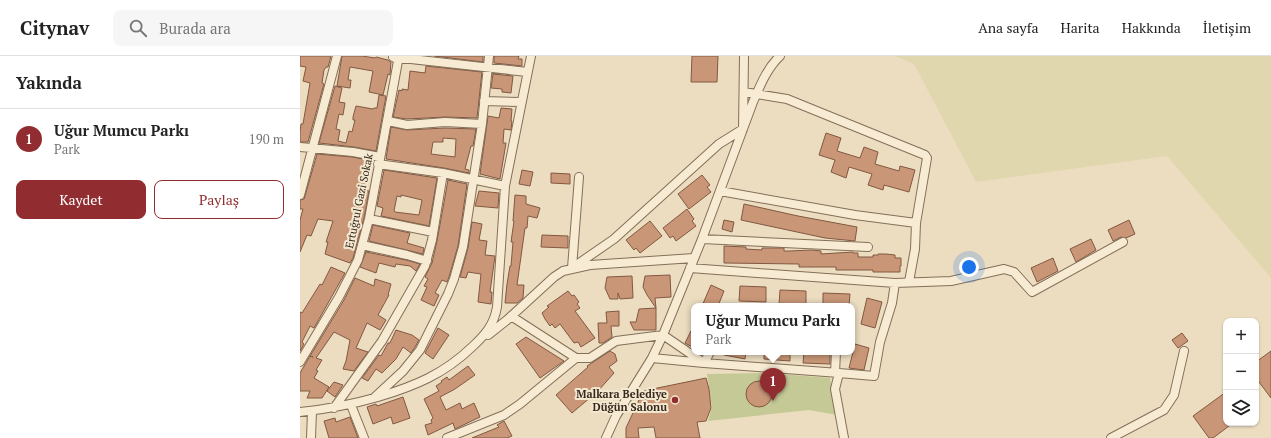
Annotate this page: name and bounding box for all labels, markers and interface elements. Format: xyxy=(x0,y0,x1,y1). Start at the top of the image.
search box xyxy=(113,10,393,46)
text: Citynav xyxy=(20,15,89,40)
icon: search xyxy=(127,17,149,39)
text: Burada ara xyxy=(159,18,231,38)
text: Ana sayfa xyxy=(978,18,1039,37)
text: Harita xyxy=(1061,18,1100,37)
text: Hakkında xyxy=(1122,18,1181,37)
text: İletişim xyxy=(1203,18,1251,37)
text: Yakında xyxy=(16,71,82,94)
text: Uğur Mumcu Parkı xyxy=(54,120,189,140)
text: 1 xyxy=(25,130,33,148)
text: 190 m xyxy=(249,130,284,148)
text: Park xyxy=(54,140,80,158)
street label: Ertuğrul Gazi Sokak xyxy=(342,152,376,250)
button: Kaydet xyxy=(16,180,146,219)
button: Paylaş xyxy=(154,180,284,219)
your location xyxy=(959,257,979,277)
popup xyxy=(691,303,855,355)
text: Uğur Mumcu Parkı xyxy=(706,310,840,330)
map controls xyxy=(1223,318,1259,426)
button: + xyxy=(1223,318,1259,354)
text: Park xyxy=(706,330,732,348)
button: − xyxy=(1223,354,1259,390)
pin: 1 xyxy=(760,368,786,401)
place label: Malkara Belediye Düğün Salonu xyxy=(576,387,667,414)
button: layers xyxy=(1223,390,1259,426)
marker: Malkara Belediye Düğün Salonu xyxy=(670,395,680,405)

